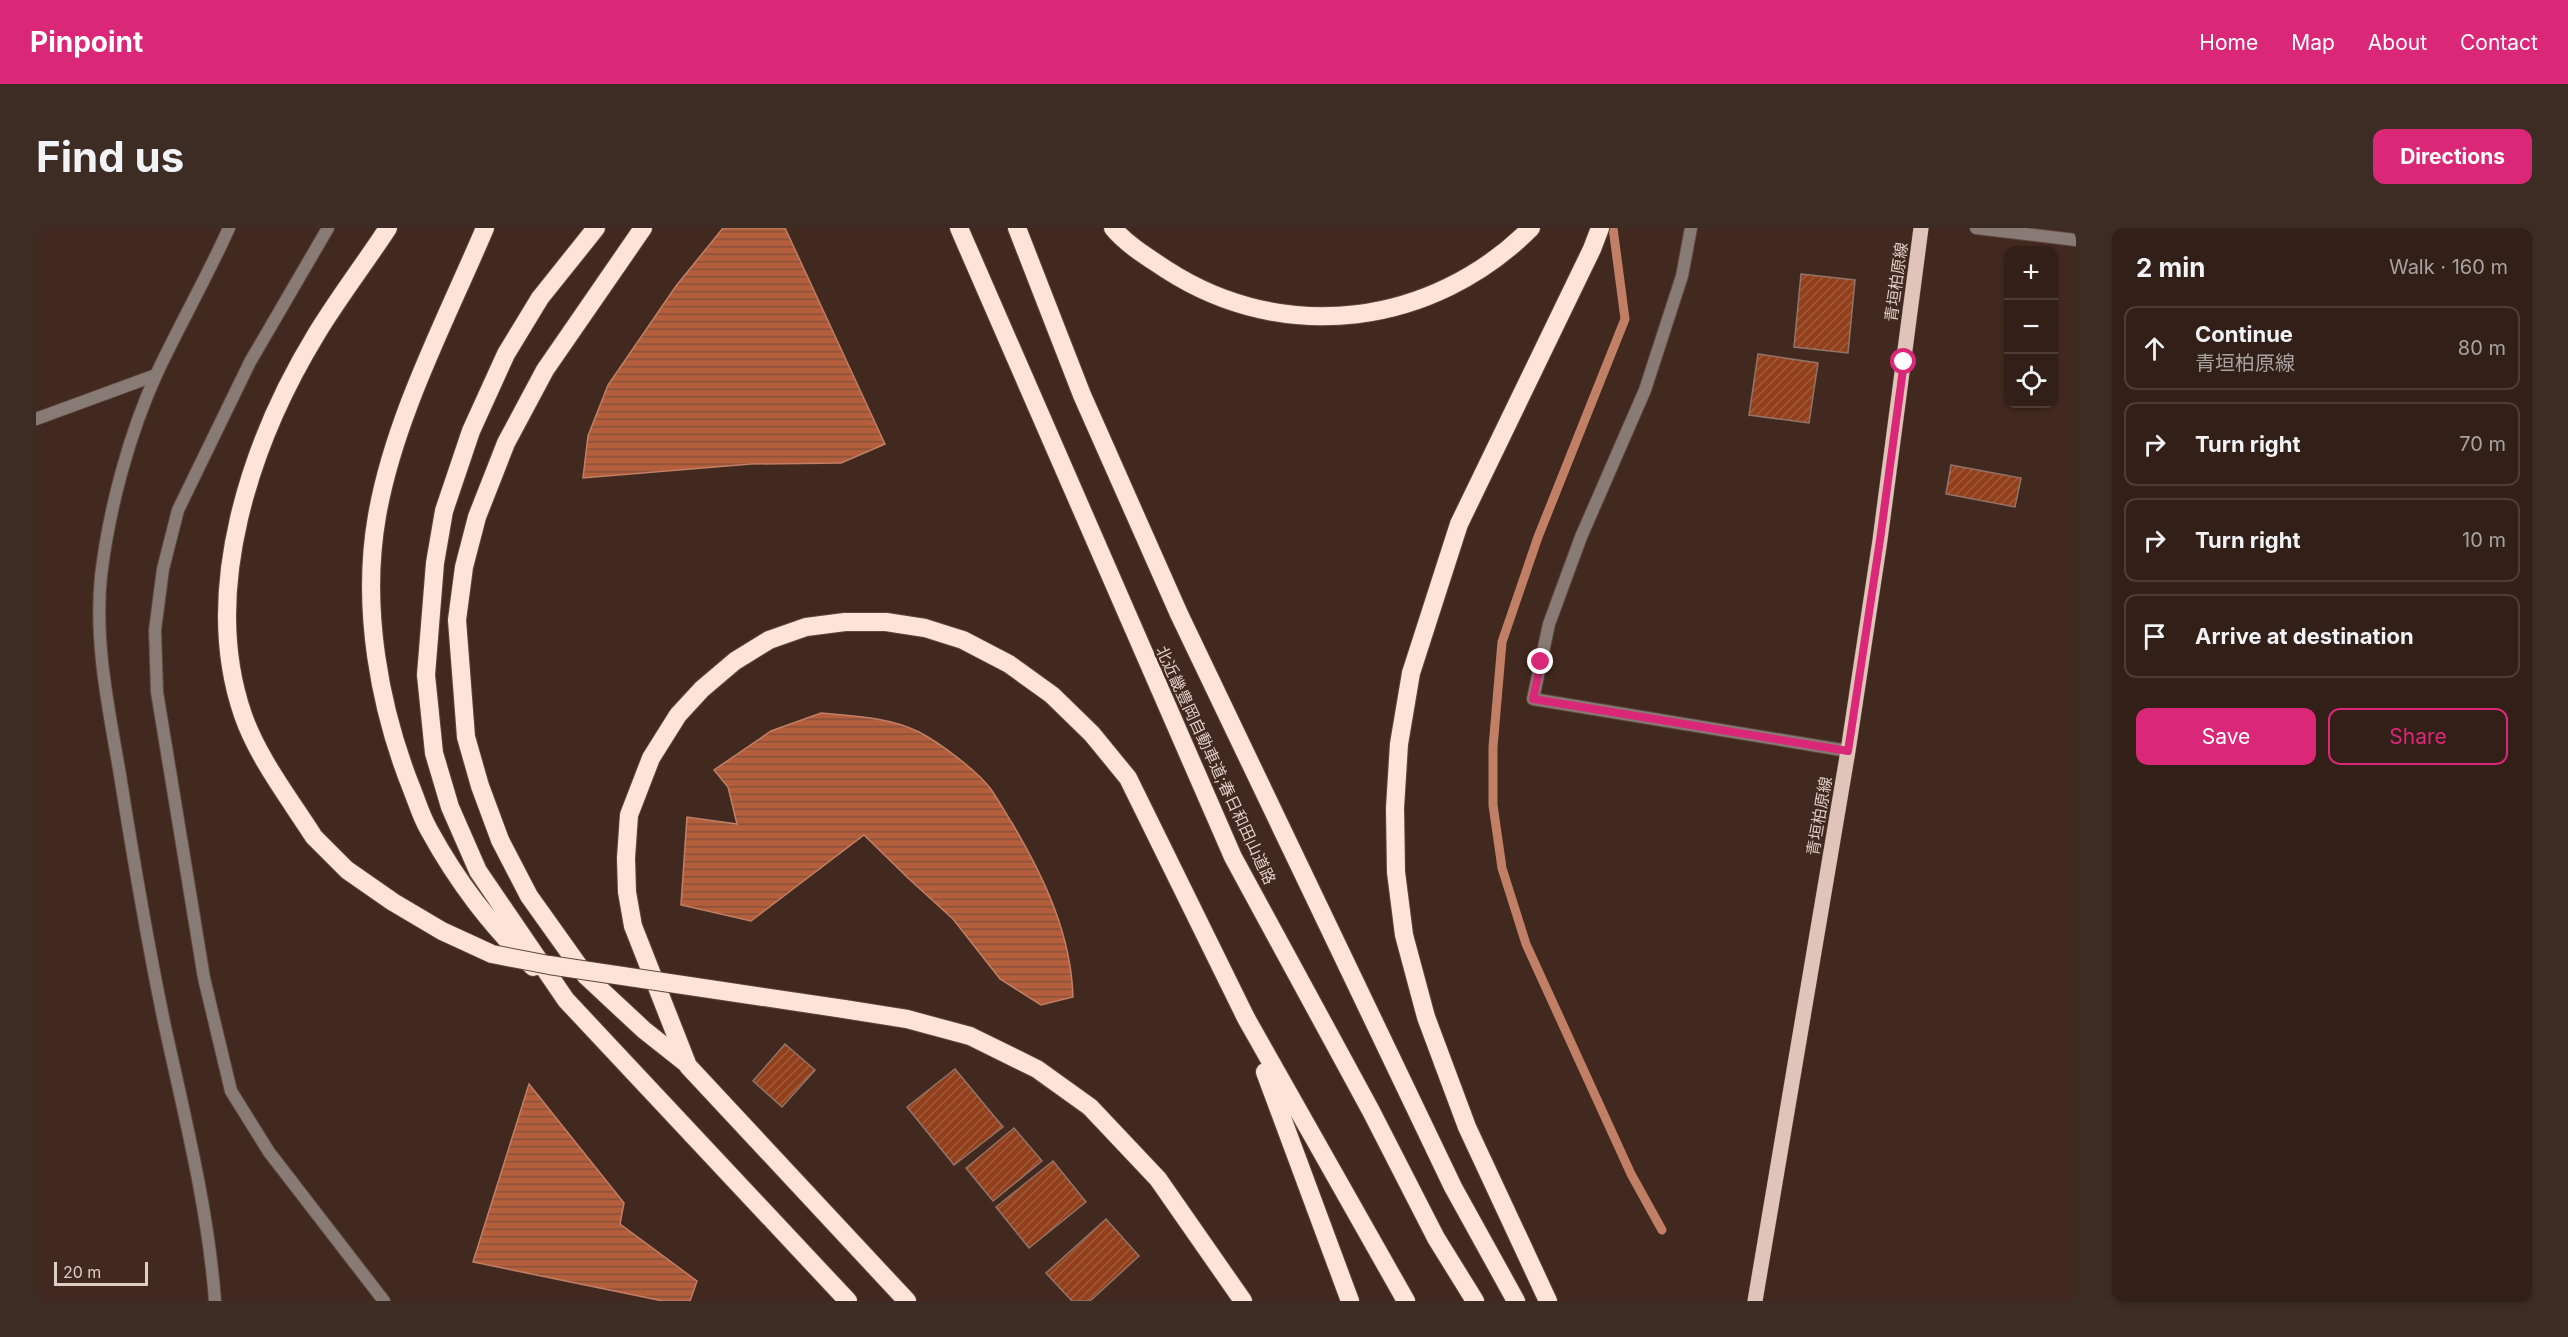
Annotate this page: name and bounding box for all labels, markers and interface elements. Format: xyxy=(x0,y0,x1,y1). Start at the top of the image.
text: Pinpoint xyxy=(30,25,143,59)
text: Home xyxy=(2199,30,2258,55)
text: Map xyxy=(2291,30,2335,55)
text: About xyxy=(2368,30,2427,55)
text: Contact xyxy=(2460,30,2538,55)
button: Directions xyxy=(2373,129,2532,184)
text: Find us xyxy=(36,131,184,182)
street label: 青垣柏原線 xyxy=(1881,241,1911,323)
map controls xyxy=(2004,246,2058,408)
button: + xyxy=(2004,246,2058,300)
text: 2 min xyxy=(2136,252,2206,283)
text: Walk · 160 m xyxy=(2389,255,2508,279)
button: − xyxy=(2004,300,2058,354)
text: Continue xyxy=(2195,321,2293,347)
icon: ahead xyxy=(2138,332,2171,365)
text: 80 m xyxy=(2458,336,2506,360)
route start xyxy=(1890,348,1916,374)
text: 青垣柏原線 xyxy=(2195,351,2295,375)
button: locate xyxy=(2004,354,2058,408)
icon: right xyxy=(2138,428,2171,461)
text: Turn right xyxy=(2195,431,2301,457)
text: 70 m xyxy=(2459,432,2506,456)
icon: right xyxy=(2138,524,2171,557)
text: Turn right xyxy=(2195,527,2301,553)
text: 10 m xyxy=(2462,528,2506,552)
icon: arrive xyxy=(2138,620,2171,653)
text: Arrive at destination xyxy=(2195,623,2414,649)
street label: 北近畿豊岡自動車道;春日和田山道路 xyxy=(1152,643,1280,887)
route end xyxy=(1527,648,1553,674)
button: Save xyxy=(2136,708,2316,765)
button: Share xyxy=(2328,708,2508,765)
street label: 青垣柏原線 xyxy=(1802,775,1836,857)
scale bar xyxy=(54,1259,148,1286)
text: 20 m xyxy=(63,1262,101,1282)

